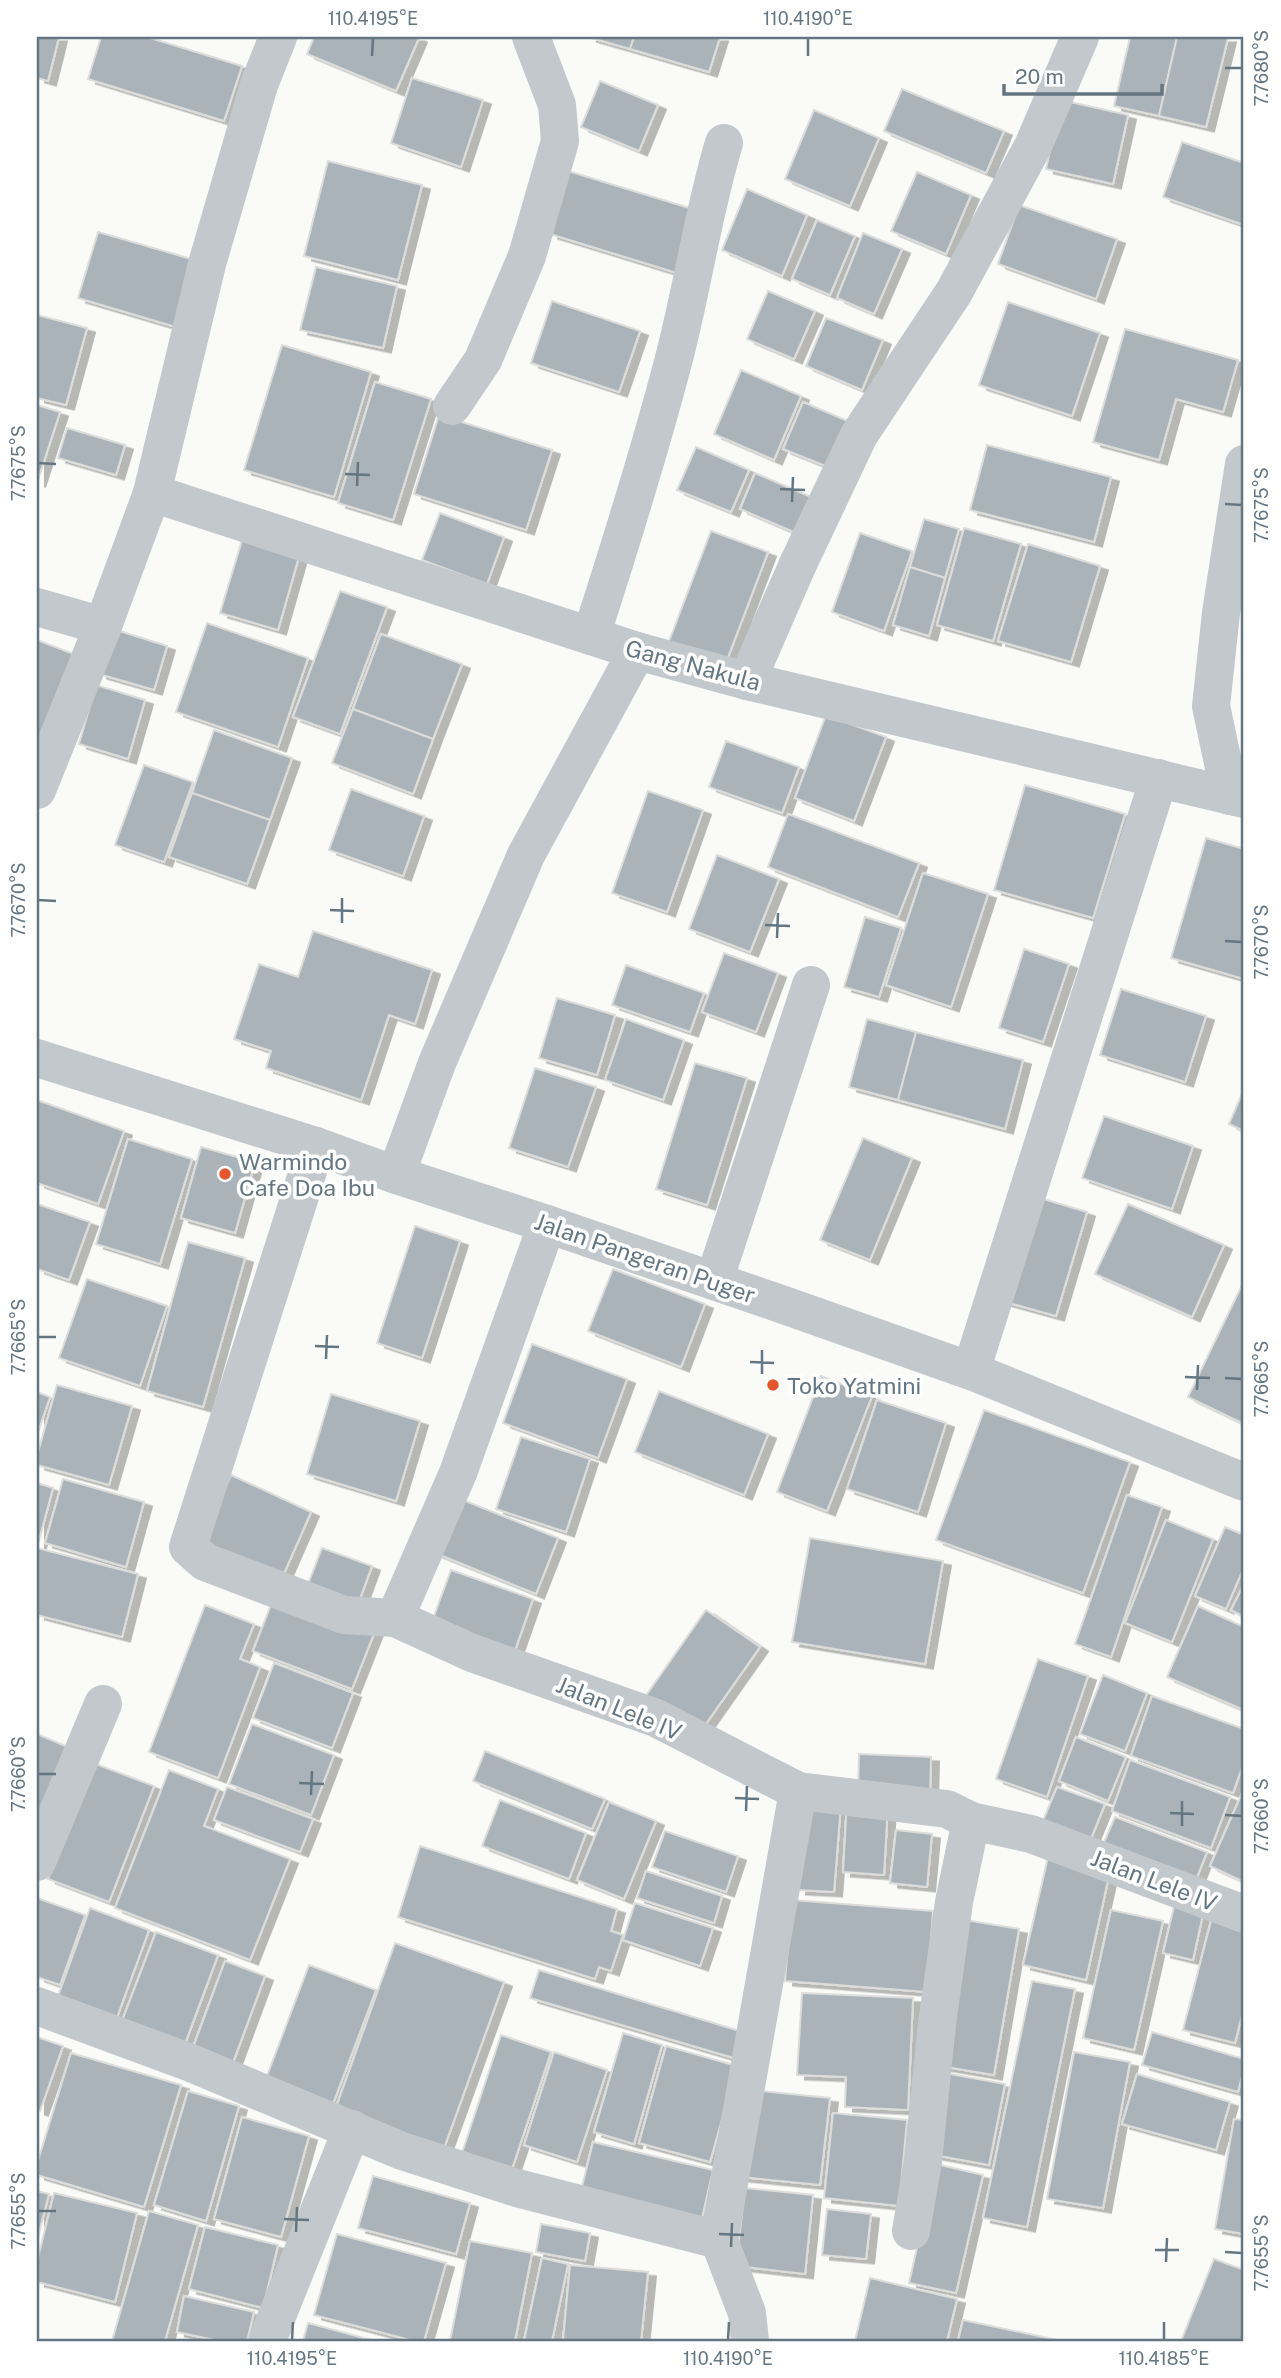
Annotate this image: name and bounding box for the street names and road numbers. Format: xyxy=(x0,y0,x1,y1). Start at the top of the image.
street label: Gang Nakula xyxy=(623,634,763,696)
street label: Jalan Pangeran Puger xyxy=(531,1208,759,1308)
street label: Jalan Lele IV xyxy=(552,1671,686,1745)
street label: Jalan Lele IV xyxy=(1087,1844,1221,1916)

